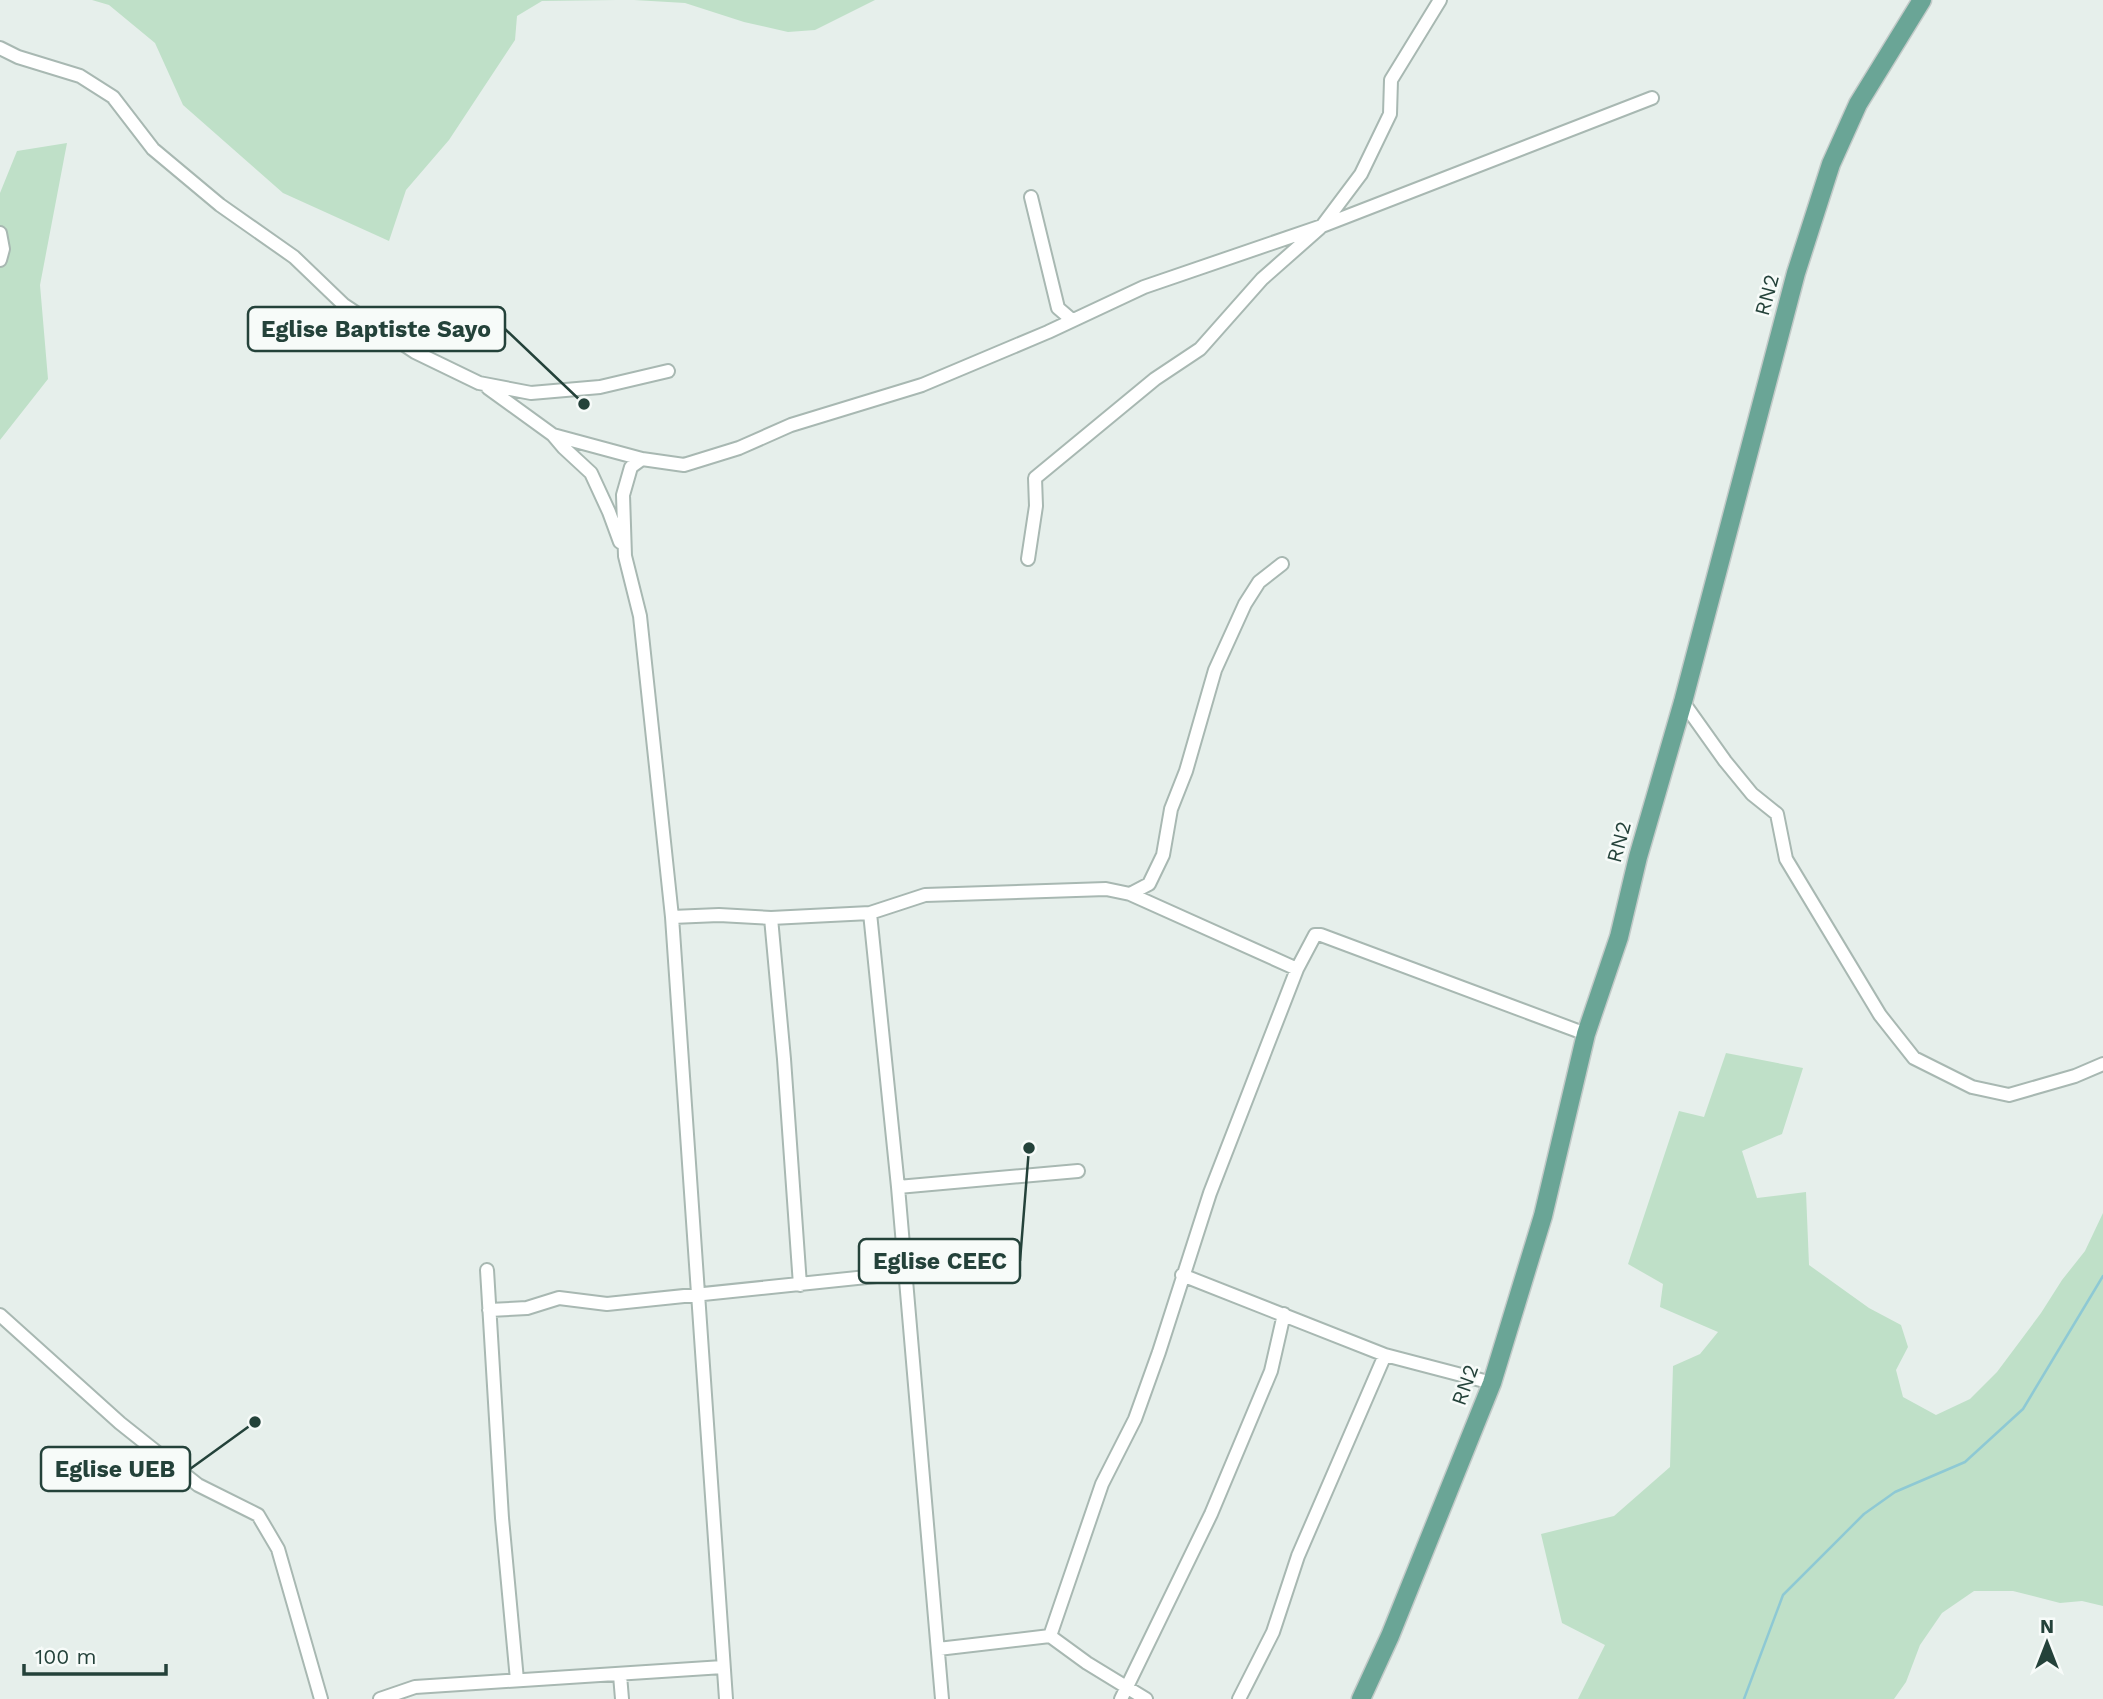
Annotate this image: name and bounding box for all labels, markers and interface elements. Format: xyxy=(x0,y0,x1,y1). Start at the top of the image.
street label: RN2 xyxy=(1749,272,1784,318)
callout: Eglise Baptiste Sayo xyxy=(248,307,505,351)
text: Eglise Baptiste Sayo xyxy=(261,316,491,343)
street label: RN2 xyxy=(1601,819,1636,865)
callout: Eglise CEEC xyxy=(859,1239,1020,1283)
text: Eglise CEEC xyxy=(873,1248,1007,1275)
street label: RN2 xyxy=(1446,1361,1483,1409)
callout: Eglise UEB xyxy=(41,1447,190,1491)
text: Eglise UEB xyxy=(55,1456,175,1483)
north arrow xyxy=(2012,1608,2082,1678)
text: N xyxy=(2040,1615,2054,1638)
scale bar xyxy=(24,1632,166,1676)
text: 100 m xyxy=(35,1644,97,1669)

